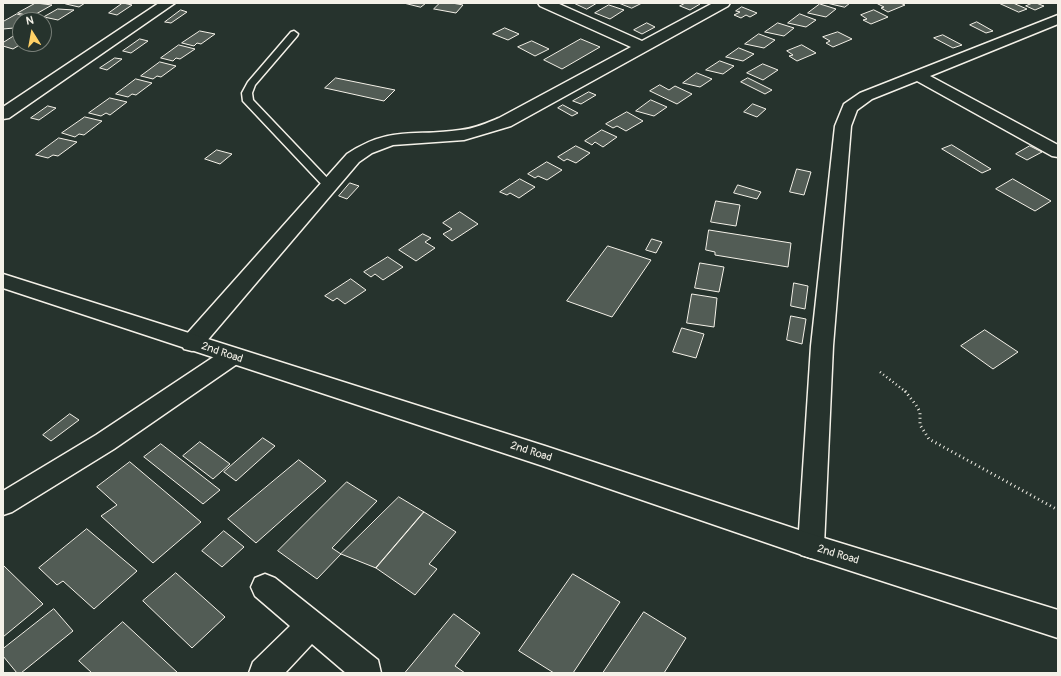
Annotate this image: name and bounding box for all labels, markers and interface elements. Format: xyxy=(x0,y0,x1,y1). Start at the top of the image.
north arrow xyxy=(12,12,52,52)
text: N xyxy=(25,14,35,28)
street label: 2nd Road xyxy=(200,340,244,366)
street label: 2nd Road xyxy=(509,439,553,465)
street label: 2nd Road xyxy=(816,542,860,568)

